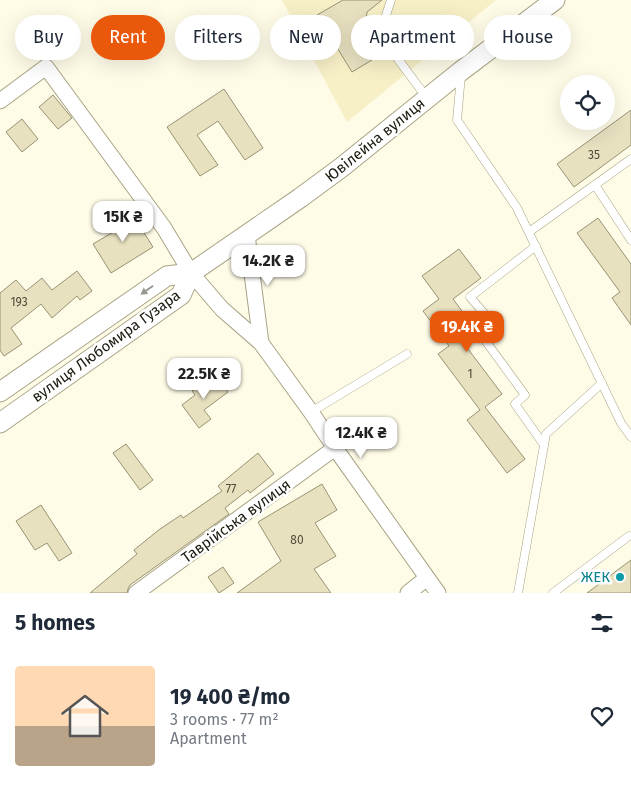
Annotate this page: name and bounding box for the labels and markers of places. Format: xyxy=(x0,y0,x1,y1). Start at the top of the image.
pin: 15K ₴ xyxy=(88,200,158,243)
pin: 14.2K ₴ xyxy=(222,244,314,287)
pin: 19.4K ₴ xyxy=(421,310,513,353)
pin: 22.5K ₴ xyxy=(158,358,250,400)
pin: 12.4K ₴ xyxy=(315,416,407,459)
place label: ЖЕК xyxy=(581,568,610,586)
marker: ЖЕК xyxy=(614,571,626,583)

